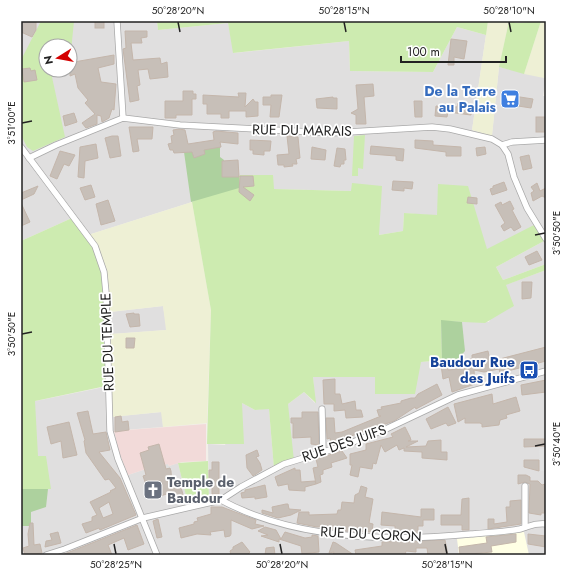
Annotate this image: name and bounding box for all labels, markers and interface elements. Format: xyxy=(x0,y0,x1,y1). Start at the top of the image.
text: 50°28'20"N xyxy=(152,3,204,18)
text: 50°28'15"N xyxy=(319,3,369,18)
text: 50°28'10"N xyxy=(483,3,535,18)
north arrow xyxy=(38,38,78,78)
scale bar xyxy=(401,38,506,64)
text: 100 m xyxy=(407,43,440,61)
text: N xyxy=(39,54,57,66)
place label: De la Terre au Palais xyxy=(424,81,497,117)
supermarket icon: De la Terre au Palais xyxy=(499,88,521,110)
text: 3°51'00"E xyxy=(4,101,19,145)
street label: RUE DU MARAIS xyxy=(252,119,352,141)
text: 3°50'50"E xyxy=(549,211,564,255)
street label: RUE DU TEMPLE xyxy=(95,293,119,391)
text: 3°50'50"E xyxy=(4,312,19,356)
place label: Baudour Rue des Juifs xyxy=(430,352,516,388)
bus stop icon: Baudour Rue des Juifs xyxy=(518,359,540,381)
street label: RUE DES JUIFS xyxy=(299,419,389,467)
text: 3°50'40"E xyxy=(549,422,564,466)
place label: Temple de Baudour xyxy=(167,472,234,508)
church icon: Temple de Baudour xyxy=(142,479,164,501)
street label: RUE DU CORON xyxy=(320,521,422,547)
text: 50°28'25"N xyxy=(90,557,142,572)
text: 50°28'20"N xyxy=(256,557,308,572)
text: 50°28'15"N xyxy=(422,557,472,572)

